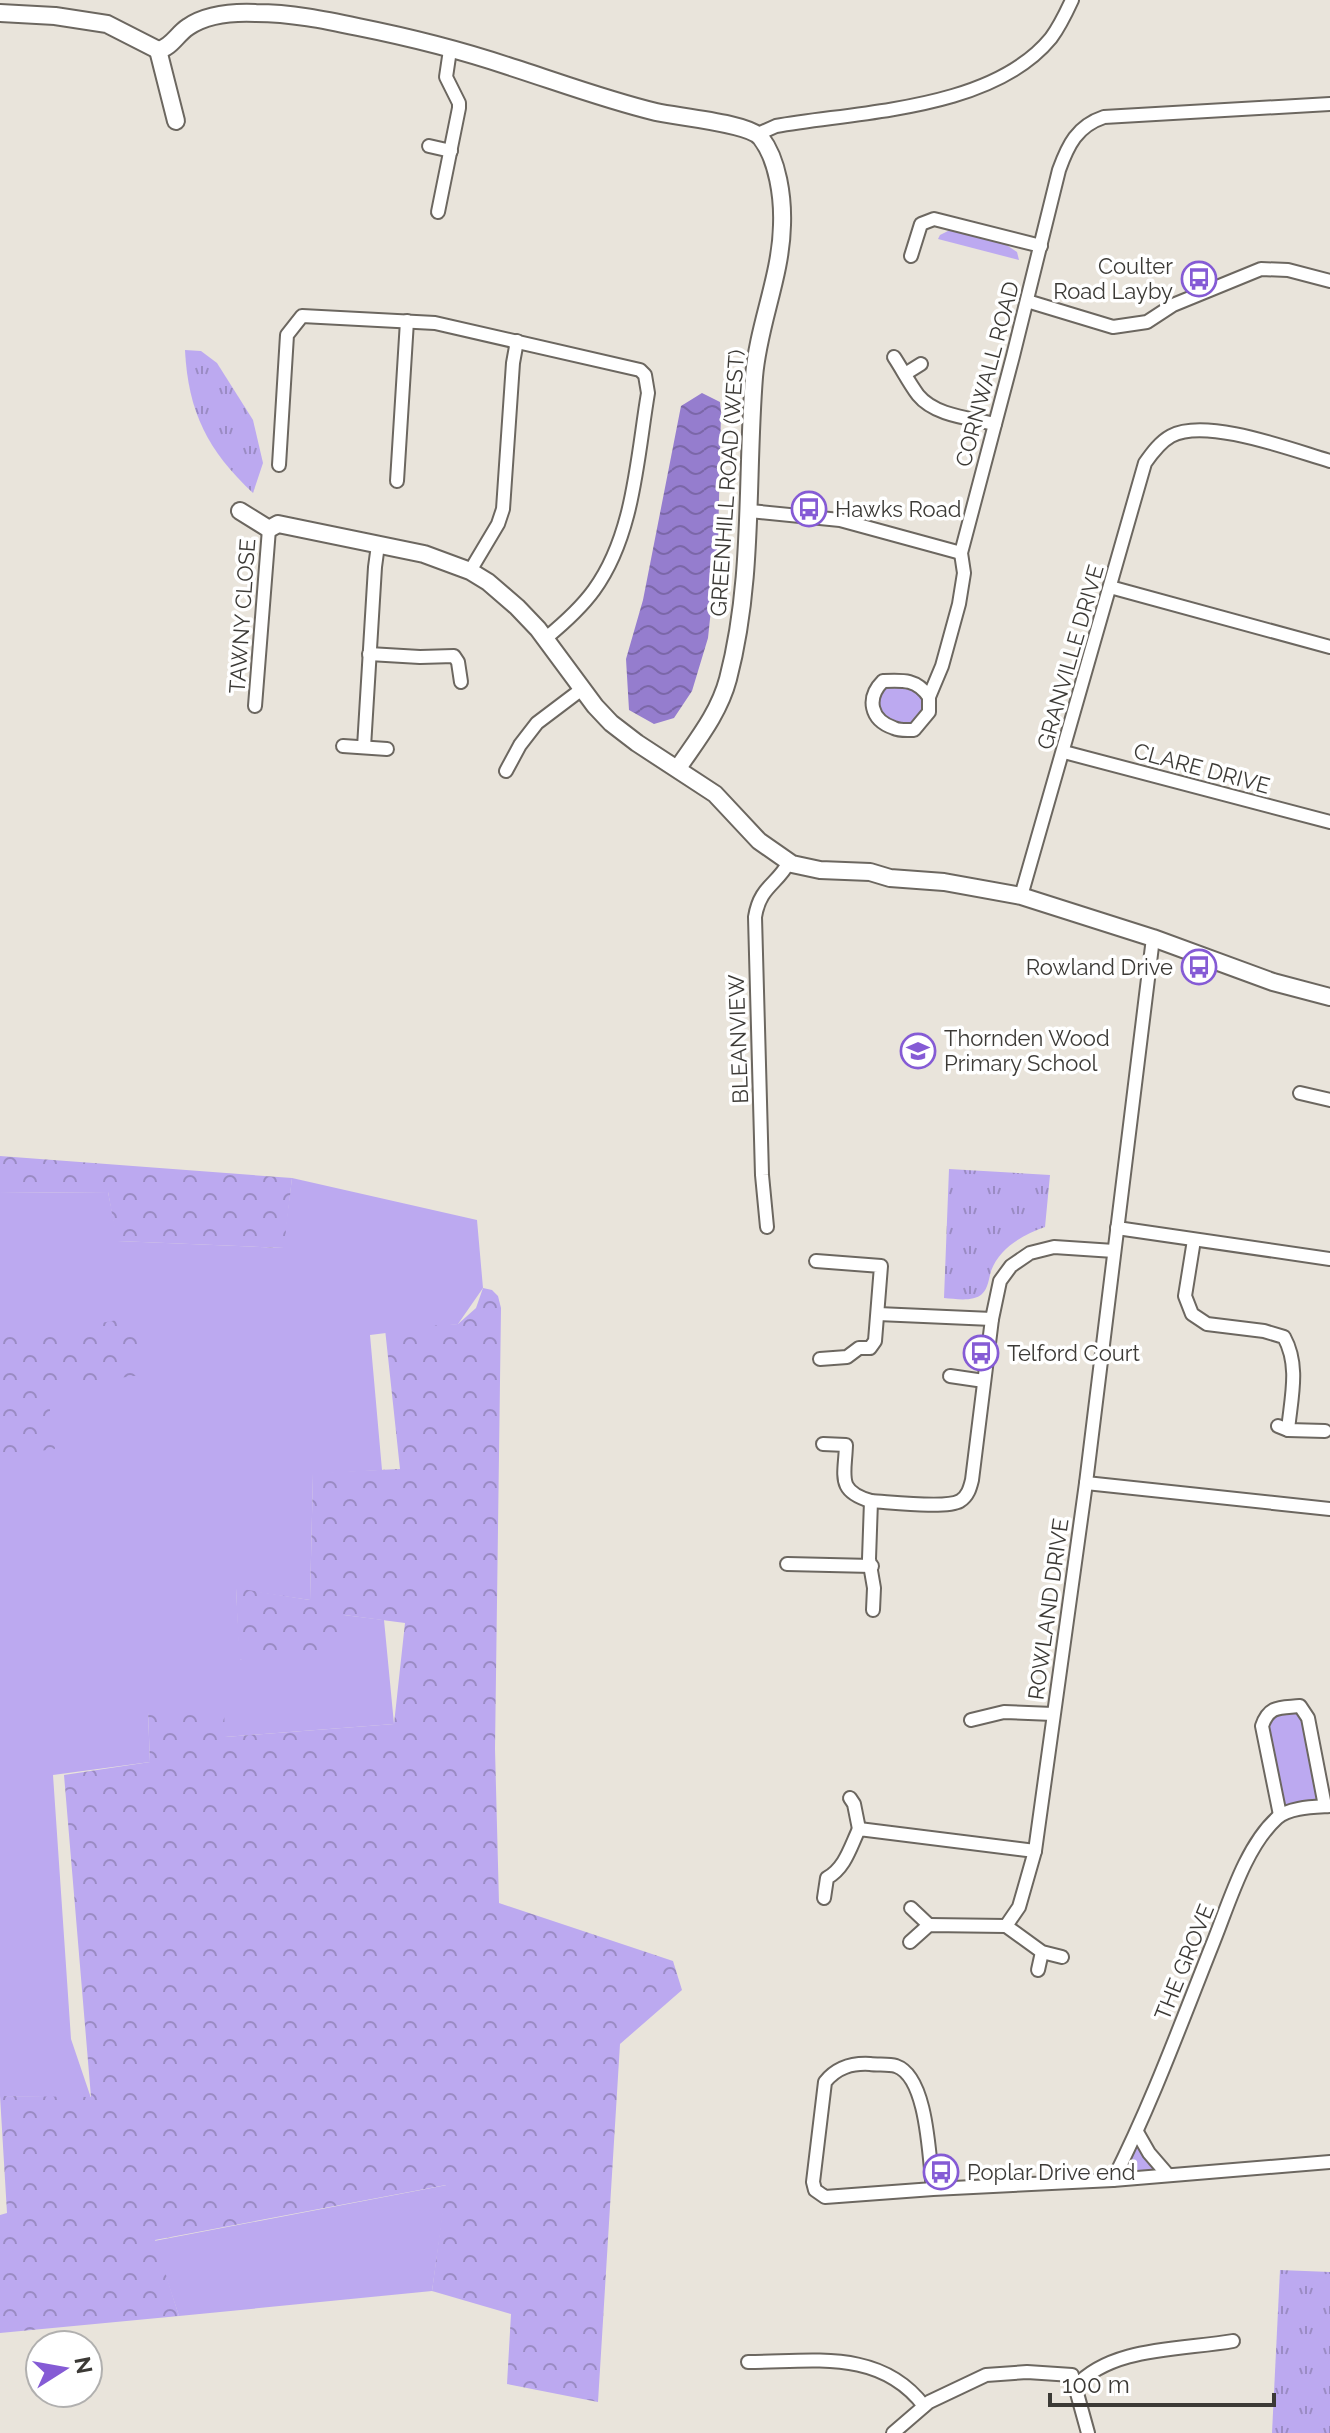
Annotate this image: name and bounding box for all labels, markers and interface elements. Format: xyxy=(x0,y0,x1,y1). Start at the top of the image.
place label: Coulter Road Layby xyxy=(1053,253,1173,304)
bus stop icon: Coulter Road Layby xyxy=(1180,260,1218,298)
street label: CORNWALL ROAD xyxy=(950,278,1024,470)
street label: GREENHILL ROAD (WEST) xyxy=(705,349,749,617)
bus stop icon: Hawks Road xyxy=(790,490,828,528)
place label: Hawks Road xyxy=(835,496,961,522)
street label: TAWNY CLOSE xyxy=(224,538,260,694)
street label: GRANVILLE DRIVE xyxy=(1031,562,1109,752)
street label: CLARE DRIVE xyxy=(1131,737,1273,799)
bus stop icon: Rowland Drive xyxy=(1180,948,1218,986)
place label: Rowland Drive xyxy=(1026,954,1173,980)
street label: BLEANVIEW xyxy=(723,974,753,1104)
place label: Thornden Wood Primary School xyxy=(944,1025,1110,1076)
school or university icon: Thornden Wood Primary School xyxy=(899,1032,937,1070)
bus stop icon: Telford Court xyxy=(962,1334,1000,1372)
place label: Telford Court xyxy=(1007,1340,1141,1366)
street label: ROWLAND DRIVE xyxy=(1022,1516,1074,1702)
street label: THE GROVE xyxy=(1149,1900,1219,2024)
bus stop icon: Poplar Drive end xyxy=(922,2153,960,2191)
place label: Poplar Drive end xyxy=(967,2159,1135,2185)
north arrow xyxy=(24,2329,104,2409)
text: N xyxy=(69,2354,98,2376)
scale bar xyxy=(1050,2357,1274,2407)
text: 100 m xyxy=(1062,2370,1130,2399)

